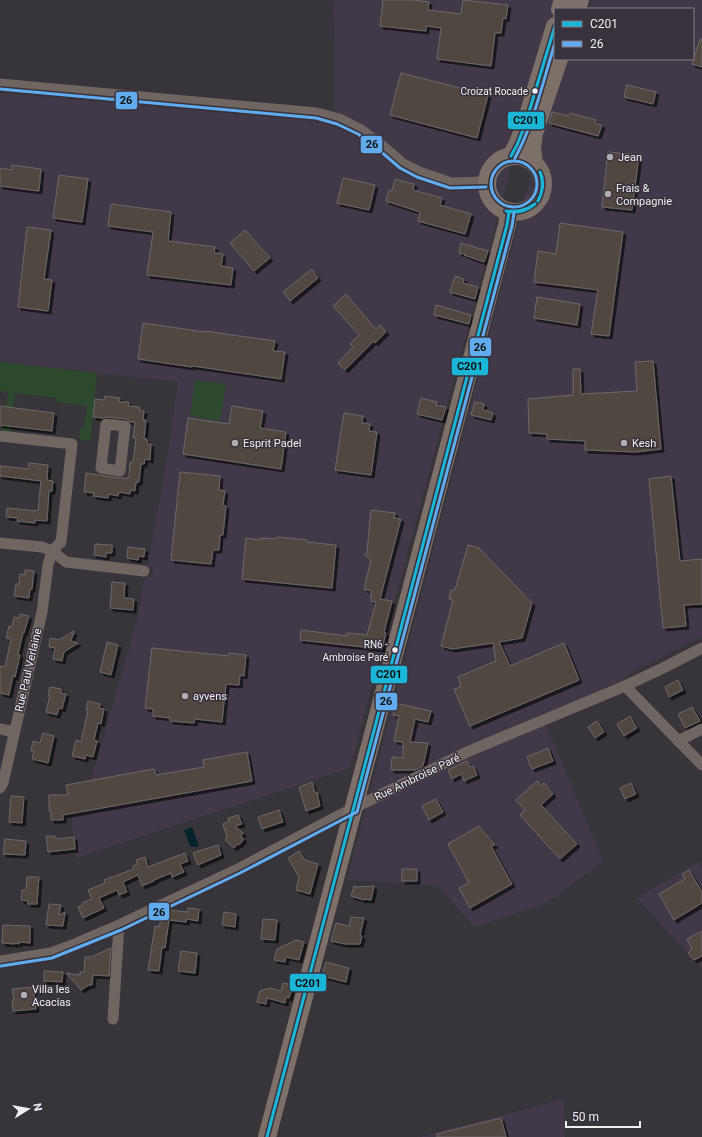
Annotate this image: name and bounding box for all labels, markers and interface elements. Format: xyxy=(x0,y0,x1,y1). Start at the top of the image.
legend xyxy=(554,8,694,60)
text: C201 xyxy=(590,17,618,31)
text: 26 xyxy=(590,37,604,51)
place label: Croizat Rocade xyxy=(460,86,528,97)
marker: Croizat Rocade xyxy=(530,86,540,96)
line badge: 26 xyxy=(115,91,138,110)
text: 26 xyxy=(120,94,132,107)
line badge: C201 xyxy=(507,111,545,130)
text: C201 xyxy=(513,114,539,127)
line badge: 26 xyxy=(360,135,383,154)
text: 26 xyxy=(366,138,378,151)
place label: Jean xyxy=(618,151,642,164)
marker: Jean xyxy=(605,152,615,162)
place label: Frais & Compagnie xyxy=(616,182,672,208)
marker: Frais & Compagnie xyxy=(603,189,613,199)
line badge: 26 xyxy=(469,337,492,357)
text: 26 xyxy=(474,341,486,354)
line badge: C201 xyxy=(451,357,489,376)
text: C201 xyxy=(457,360,483,373)
place label: Esprit Padel xyxy=(243,437,301,450)
place label: Kesh xyxy=(632,437,656,450)
marker: Esprit Padel xyxy=(230,438,240,448)
marker: Kesh xyxy=(619,438,629,448)
street label: Rue Paul Verlaine xyxy=(13,627,44,713)
place label: RN6 - Ambroise Paré xyxy=(322,639,388,663)
marker: RN6 - Ambroise Paré xyxy=(390,645,400,655)
line badge: C201 xyxy=(370,665,408,684)
text: C201 xyxy=(376,668,402,681)
place label: ayvens xyxy=(193,690,227,703)
marker: ayvens xyxy=(180,691,190,701)
line badge: 26 xyxy=(375,692,398,711)
text: 26 xyxy=(380,695,392,708)
street label: Rue Ambroise Paré xyxy=(372,751,462,804)
line badge: 26 xyxy=(148,902,170,921)
text: 26 xyxy=(153,906,165,919)
line badge: C201 xyxy=(289,973,327,992)
text: C201 xyxy=(295,977,321,990)
place label: Villa les Acacias xyxy=(32,983,71,1009)
marker: Villa les Acacias xyxy=(19,990,29,1000)
north arrow xyxy=(8,1089,48,1129)
text: N xyxy=(30,1102,44,1112)
scale bar xyxy=(566,1103,640,1129)
text: 50 m xyxy=(572,1110,599,1124)

